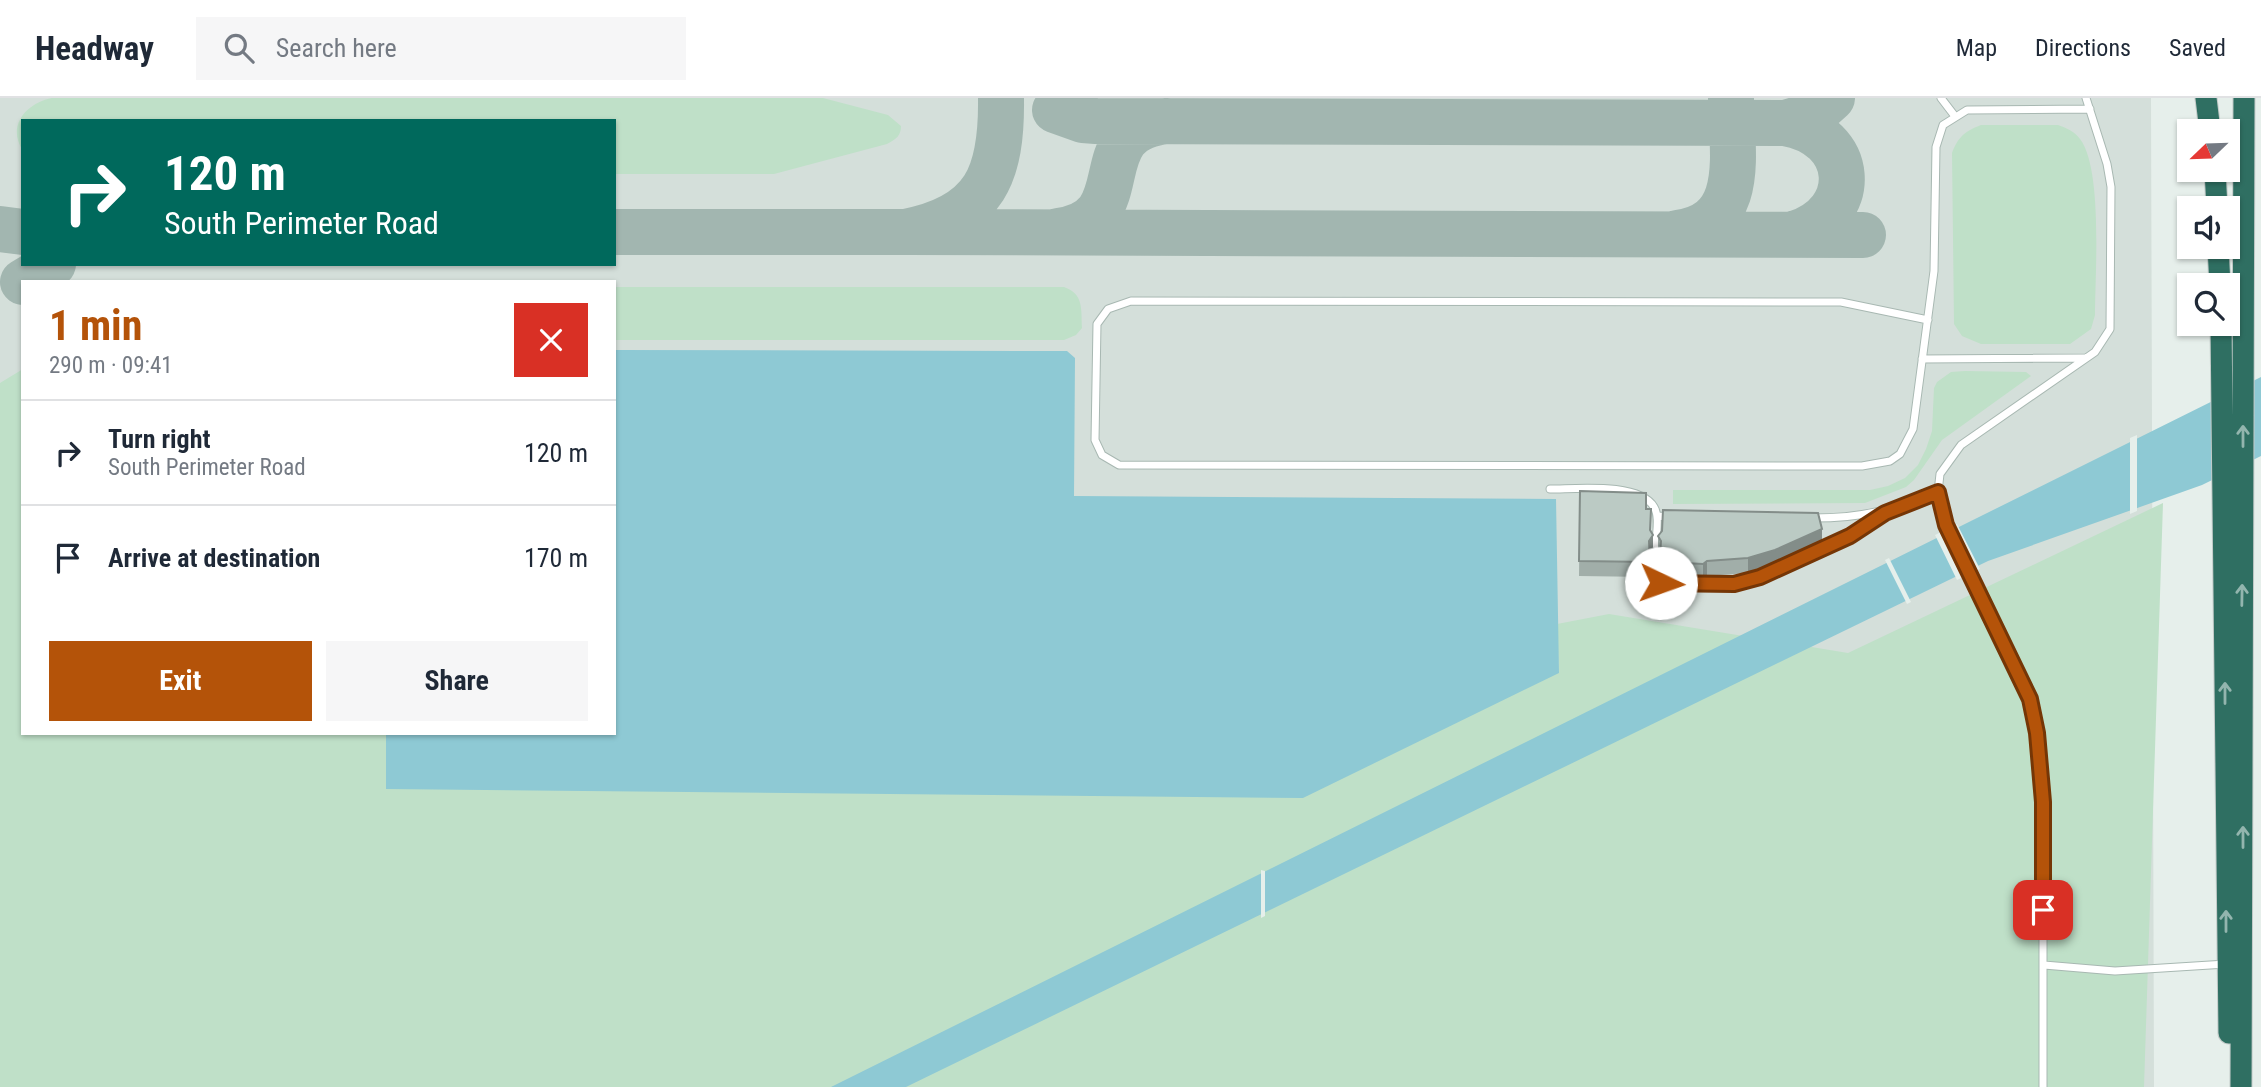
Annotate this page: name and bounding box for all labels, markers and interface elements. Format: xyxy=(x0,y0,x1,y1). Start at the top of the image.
search box xyxy=(196,17,686,80)
text: Headway xyxy=(35,29,154,68)
icon: search xyxy=(220,29,258,67)
text: Search here xyxy=(276,33,397,63)
text: Map xyxy=(1956,34,1997,62)
text: Directions xyxy=(2035,34,2131,62)
text: Saved xyxy=(2169,34,2226,62)
north arrow xyxy=(2177,119,2240,182)
map controls xyxy=(2177,119,2240,336)
text: 120 m xyxy=(164,145,286,202)
icon: right xyxy=(49,147,140,238)
button: sound xyxy=(2177,196,2240,259)
text: South Perimeter Road xyxy=(164,204,439,242)
button: search xyxy=(2177,273,2240,336)
text: 1 min xyxy=(49,301,142,350)
button: close xyxy=(514,303,588,377)
text: 290 m · 09:41 xyxy=(49,352,173,379)
text: Turn right xyxy=(108,424,210,454)
one-way arrow xyxy=(2236,424,2250,447)
icon: right xyxy=(49,434,87,472)
text: 120 m xyxy=(524,438,588,468)
text: South Perimeter Road xyxy=(108,454,306,481)
icon: arrive xyxy=(49,539,87,577)
text: Arrive at destination xyxy=(108,543,320,573)
text: 170 m xyxy=(524,543,588,573)
position arrow xyxy=(1624,546,1698,620)
one-way arrow xyxy=(2236,583,2249,606)
button: Exit xyxy=(49,641,312,721)
button: Share xyxy=(326,641,588,721)
one-way arrow xyxy=(2218,682,2232,705)
one-way arrow xyxy=(2236,826,2250,849)
pin xyxy=(2013,880,2073,940)
icon: arrive xyxy=(2024,891,2062,929)
one-way arrow xyxy=(2219,910,2233,933)

